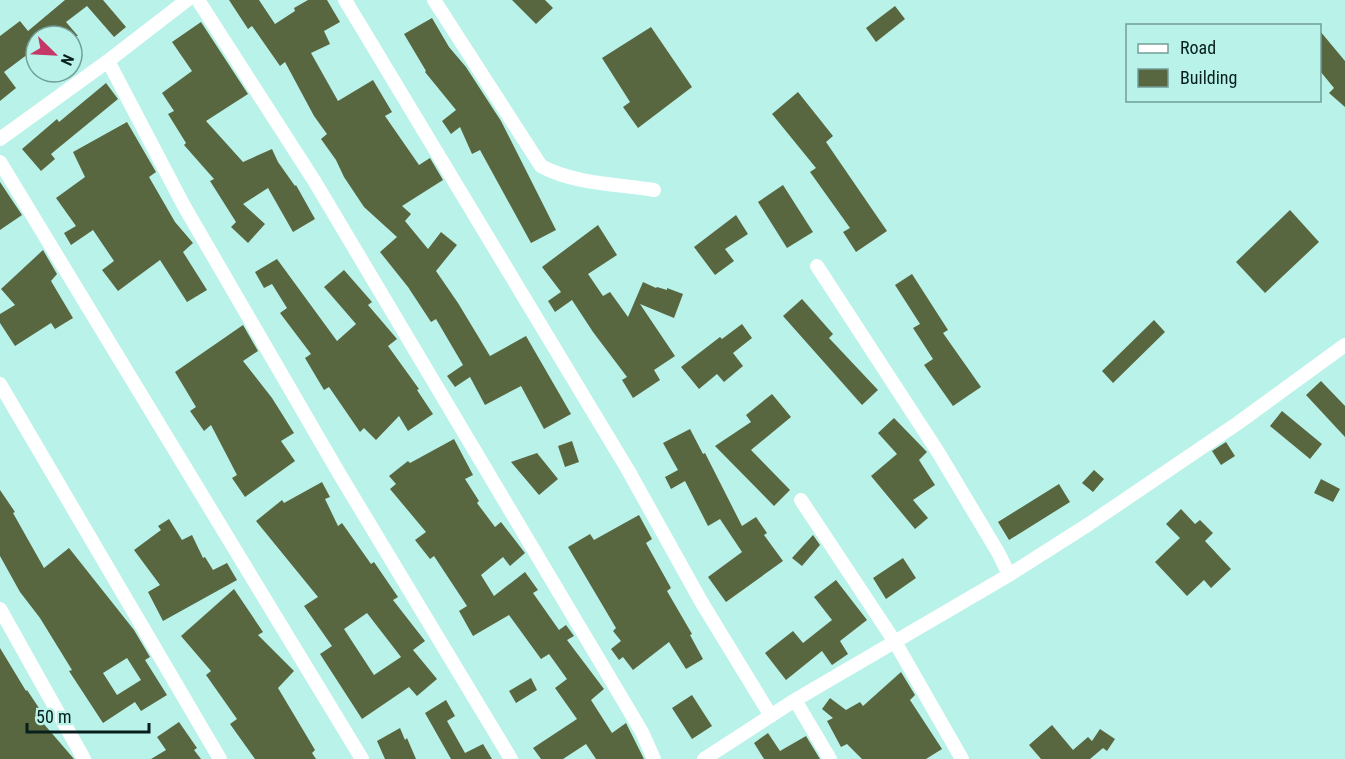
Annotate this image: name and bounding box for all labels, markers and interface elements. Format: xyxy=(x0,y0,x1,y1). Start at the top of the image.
north arrow xyxy=(24,24,84,84)
legend xyxy=(1126,24,1321,102)
text: Road xyxy=(1180,37,1216,58)
text: N xyxy=(57,52,78,68)
text: Building xyxy=(1180,67,1237,88)
scale bar xyxy=(27,696,148,734)
text: 50 m xyxy=(36,706,71,727)

